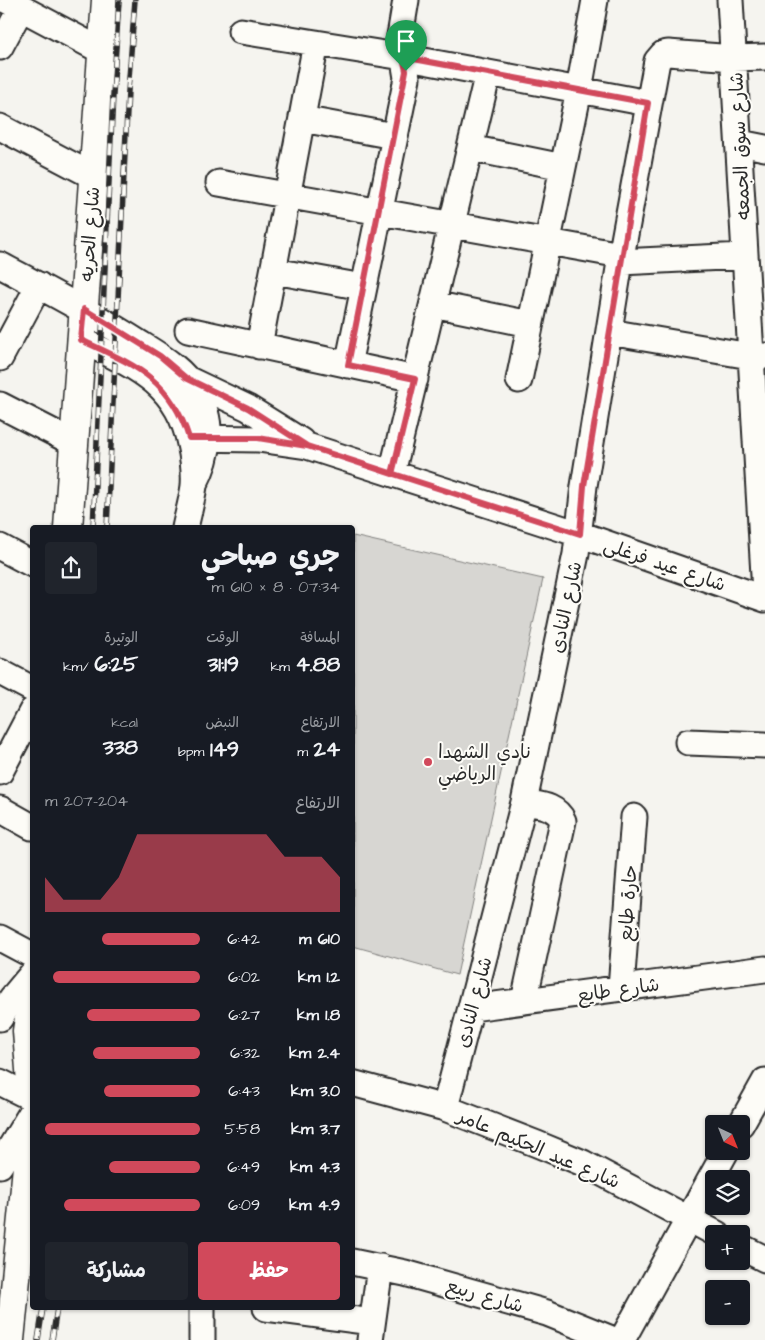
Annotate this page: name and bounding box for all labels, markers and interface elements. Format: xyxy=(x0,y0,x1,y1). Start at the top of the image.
pin xyxy=(385,20,427,71)
icon: arrive xyxy=(392,27,420,55)
street label: شارع سوق الجمعه xyxy=(723,71,758,220)
street label: شارع الحريه xyxy=(74,186,107,282)
street label: شارع عيد فرغلى xyxy=(600,532,729,599)
text: جري صباحي xyxy=(201,537,340,576)
button: share xyxy=(45,542,97,594)
street label: شارع النادى xyxy=(544,559,589,656)
text: 07:34 · 8 × 610 m xyxy=(212,576,340,598)
text: الوتيرة xyxy=(104,628,138,648)
text: الوقت xyxy=(206,628,239,648)
text: المسافة xyxy=(300,628,340,648)
text: 6:25 xyxy=(94,650,138,679)
text: 31:19 xyxy=(207,650,239,679)
text: 4.88 xyxy=(296,650,340,679)
text: /km xyxy=(63,657,94,677)
text: km xyxy=(270,657,296,677)
text: kcal xyxy=(111,713,138,733)
text: النبض xyxy=(206,713,239,733)
text: الارتفاع xyxy=(301,713,340,733)
text: 338 xyxy=(103,733,138,762)
text: 149 xyxy=(210,735,239,764)
text: 24 xyxy=(314,735,340,764)
place label: نادي الشهدا الرياضي xyxy=(438,739,531,790)
text: bpm xyxy=(178,742,210,762)
text: m xyxy=(297,742,314,762)
marker: نادي الشهدا الرياضي xyxy=(422,756,434,768)
text: 204–207 m xyxy=(45,790,128,812)
text: الارتفاع xyxy=(295,792,340,814)
street label: حارة طابع xyxy=(612,864,645,942)
text: 6:42 xyxy=(227,928,260,950)
text: 610 m xyxy=(299,928,340,950)
street label: شارع النادى xyxy=(449,954,500,1051)
text: 6:02 xyxy=(228,966,260,988)
text: 1.2 km xyxy=(298,966,340,988)
street label: شارع طايع xyxy=(575,971,661,1010)
text: 6:27 xyxy=(228,1004,260,1026)
text: 1.8 km xyxy=(297,1004,340,1026)
text: 6:32 xyxy=(230,1042,260,1064)
text: 2.4 km xyxy=(289,1042,340,1064)
text: 6:43 xyxy=(228,1080,260,1102)
text: 3.0 km xyxy=(291,1080,340,1102)
street label: شارع عبد الحكيم عامر xyxy=(451,1102,624,1196)
north arrow xyxy=(705,1115,750,1160)
map controls xyxy=(705,1115,750,1325)
text: 5:58 xyxy=(224,1118,260,1140)
text: 3.7 km xyxy=(291,1118,340,1140)
text: 6:49 xyxy=(227,1156,260,1178)
text: 4.3 km xyxy=(290,1156,340,1178)
button: layers xyxy=(705,1170,750,1215)
text: 6:09 xyxy=(228,1194,260,1216)
text: 4.9 km xyxy=(289,1194,340,1216)
button: + xyxy=(705,1225,750,1270)
button: مشاركة xyxy=(45,1242,188,1300)
button: حفظ xyxy=(198,1242,340,1300)
street label: شارع ربيع xyxy=(443,1273,526,1320)
button: − xyxy=(705,1280,750,1325)

